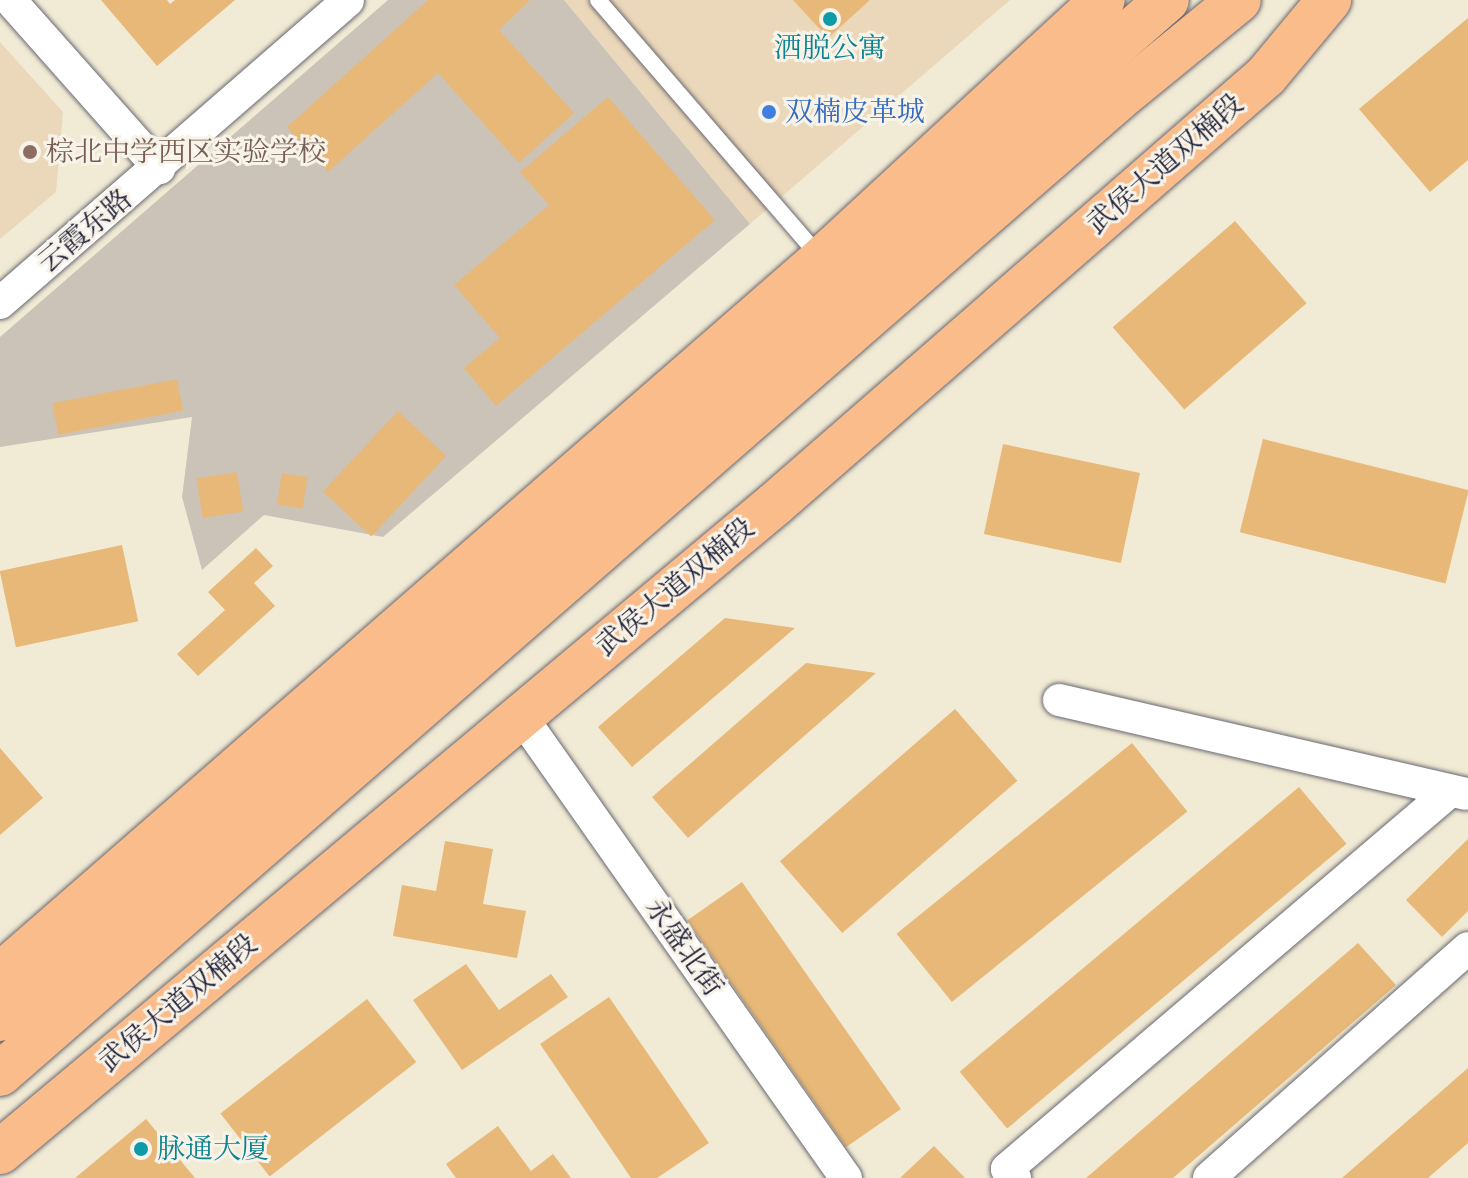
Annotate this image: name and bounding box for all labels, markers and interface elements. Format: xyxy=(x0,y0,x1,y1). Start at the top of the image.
marker: 洒脱公寓 xyxy=(821,10,839,28)
place label: 洒脱公寓 xyxy=(774,31,886,65)
street label: 武侯大道双楠段 xyxy=(1080,87,1250,241)
place label: 双楠皮革城 xyxy=(785,95,925,129)
marker: 双楠皮革城 xyxy=(760,103,778,121)
place label: 棕北中学西区实验学校 xyxy=(46,135,326,169)
marker: 棕北中学西区实验学校 xyxy=(21,143,39,161)
street label: 云霞东路 xyxy=(31,182,139,280)
street label: 武侯大道双楠段 xyxy=(589,511,761,663)
street label: 永盛北街 xyxy=(638,891,730,1003)
street label: 武侯大道双楠段 xyxy=(92,927,264,1079)
place label: 脉通大厦 xyxy=(157,1132,269,1166)
marker: 脉通大厦 xyxy=(132,1140,150,1158)

